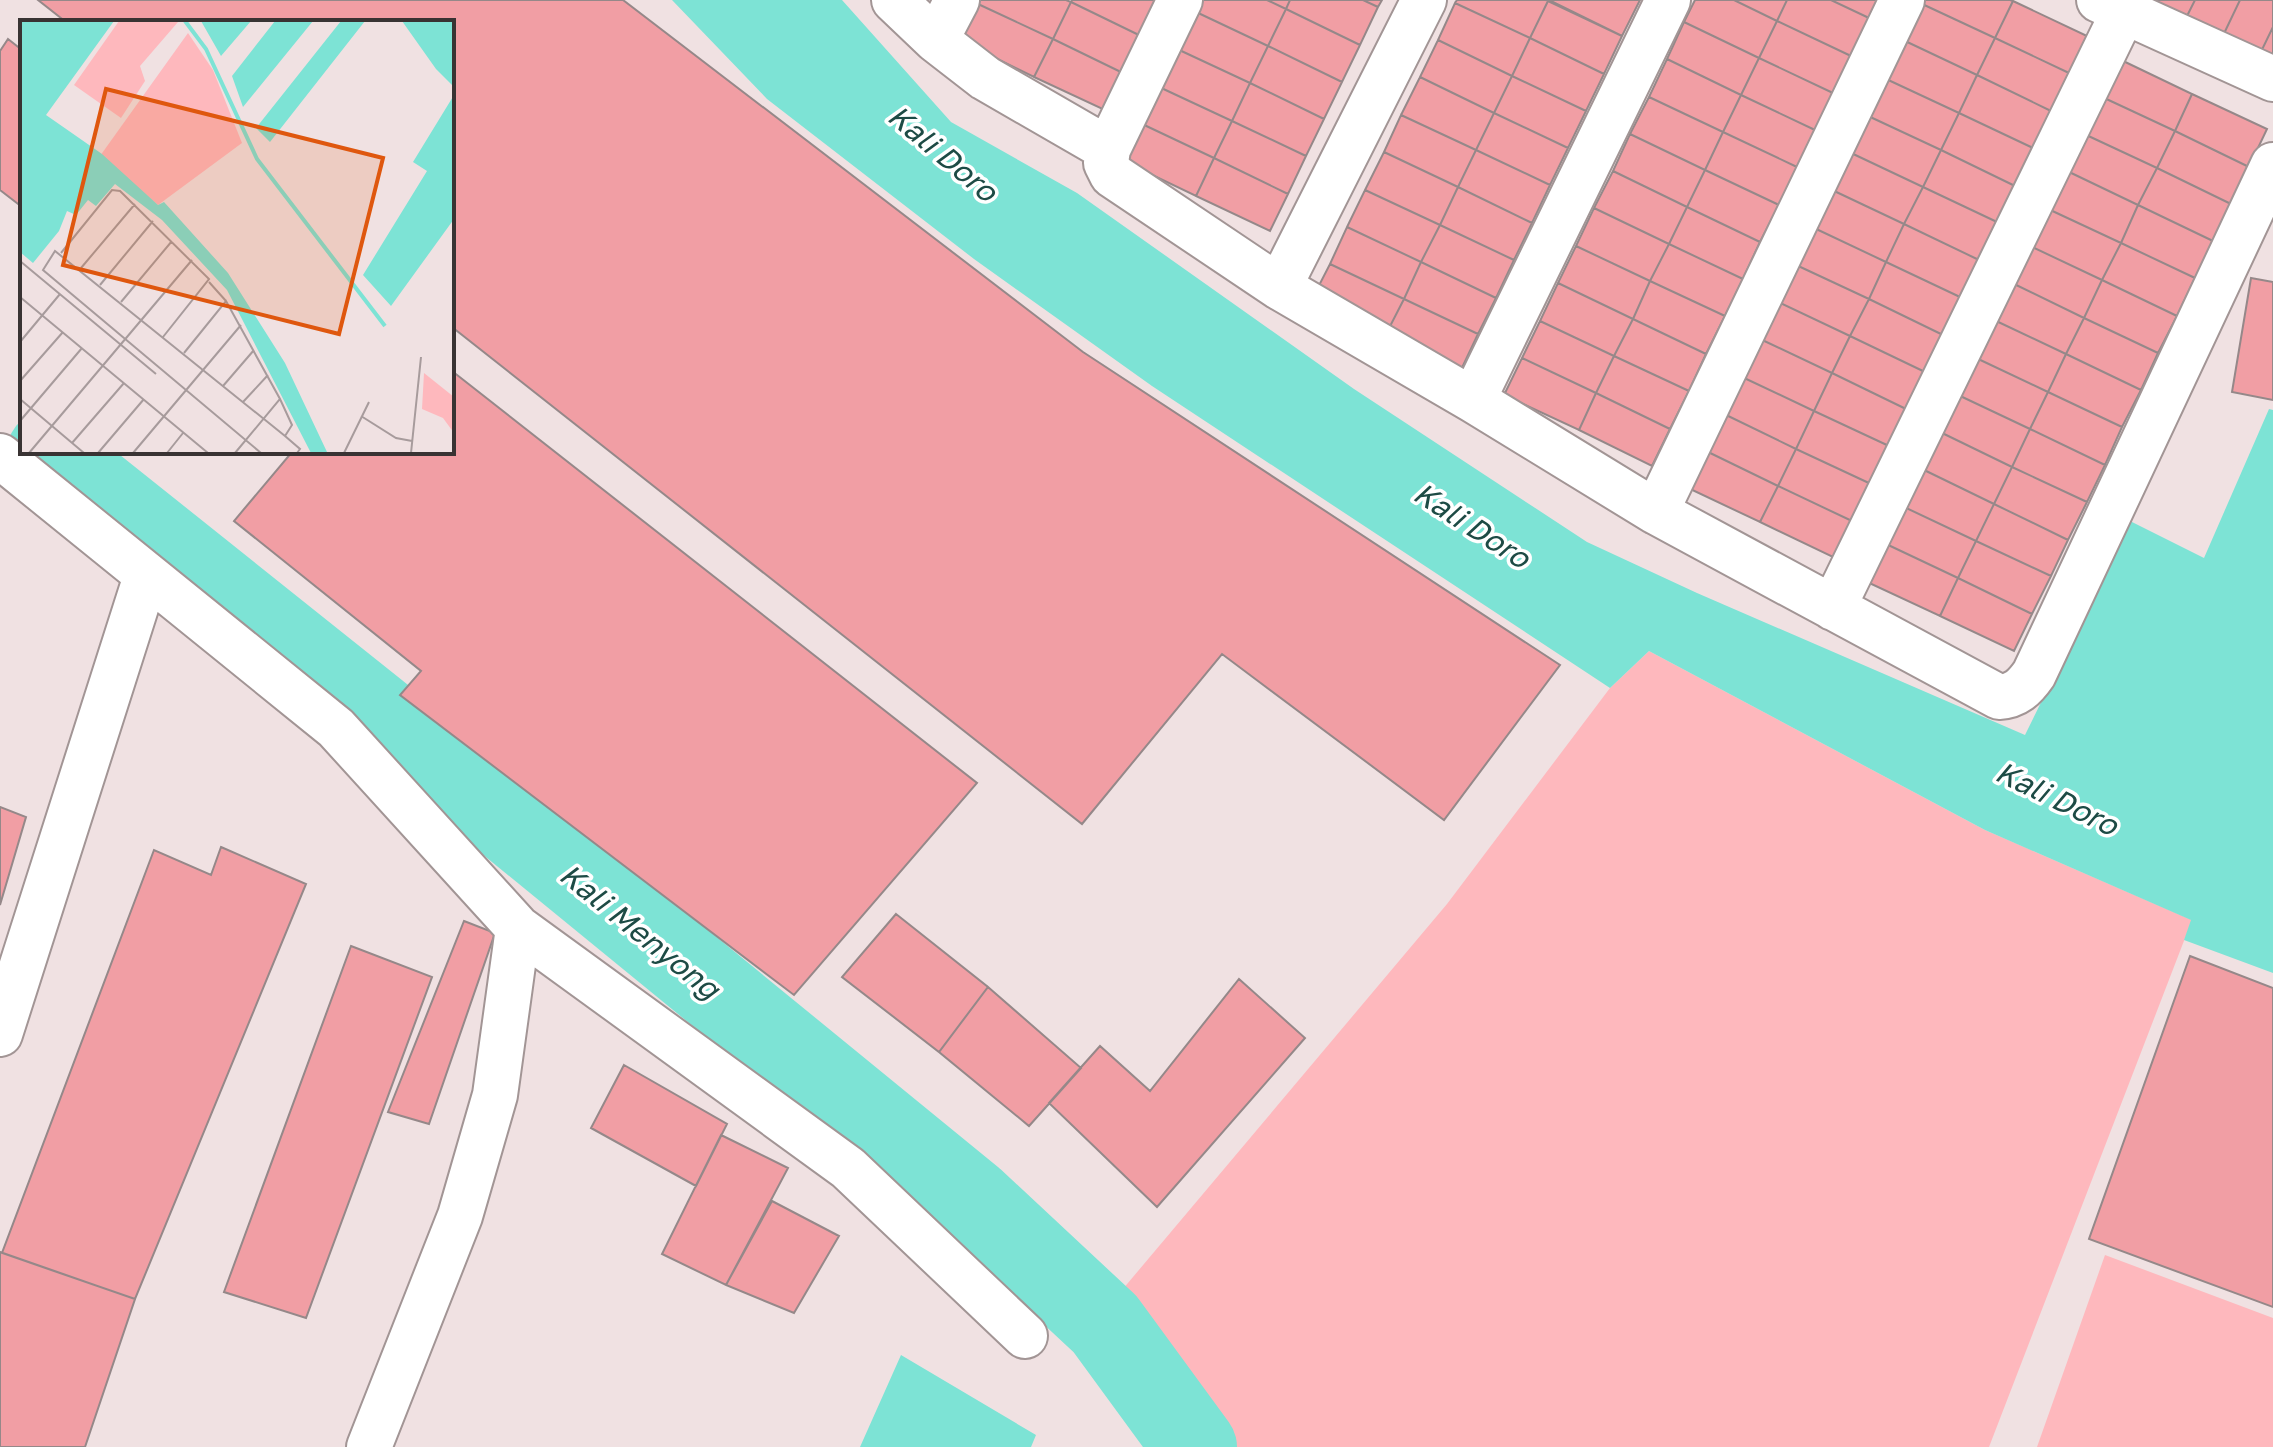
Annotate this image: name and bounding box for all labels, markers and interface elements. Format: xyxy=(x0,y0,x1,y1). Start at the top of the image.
inset map xyxy=(20,20,454,454)
water label: Kali Doro xyxy=(881,97,1006,210)
water label: Kali Doro xyxy=(1407,474,1538,577)
water label: Kali Doro xyxy=(1990,753,2126,844)
water label: Kali Menyong xyxy=(553,856,729,1008)

